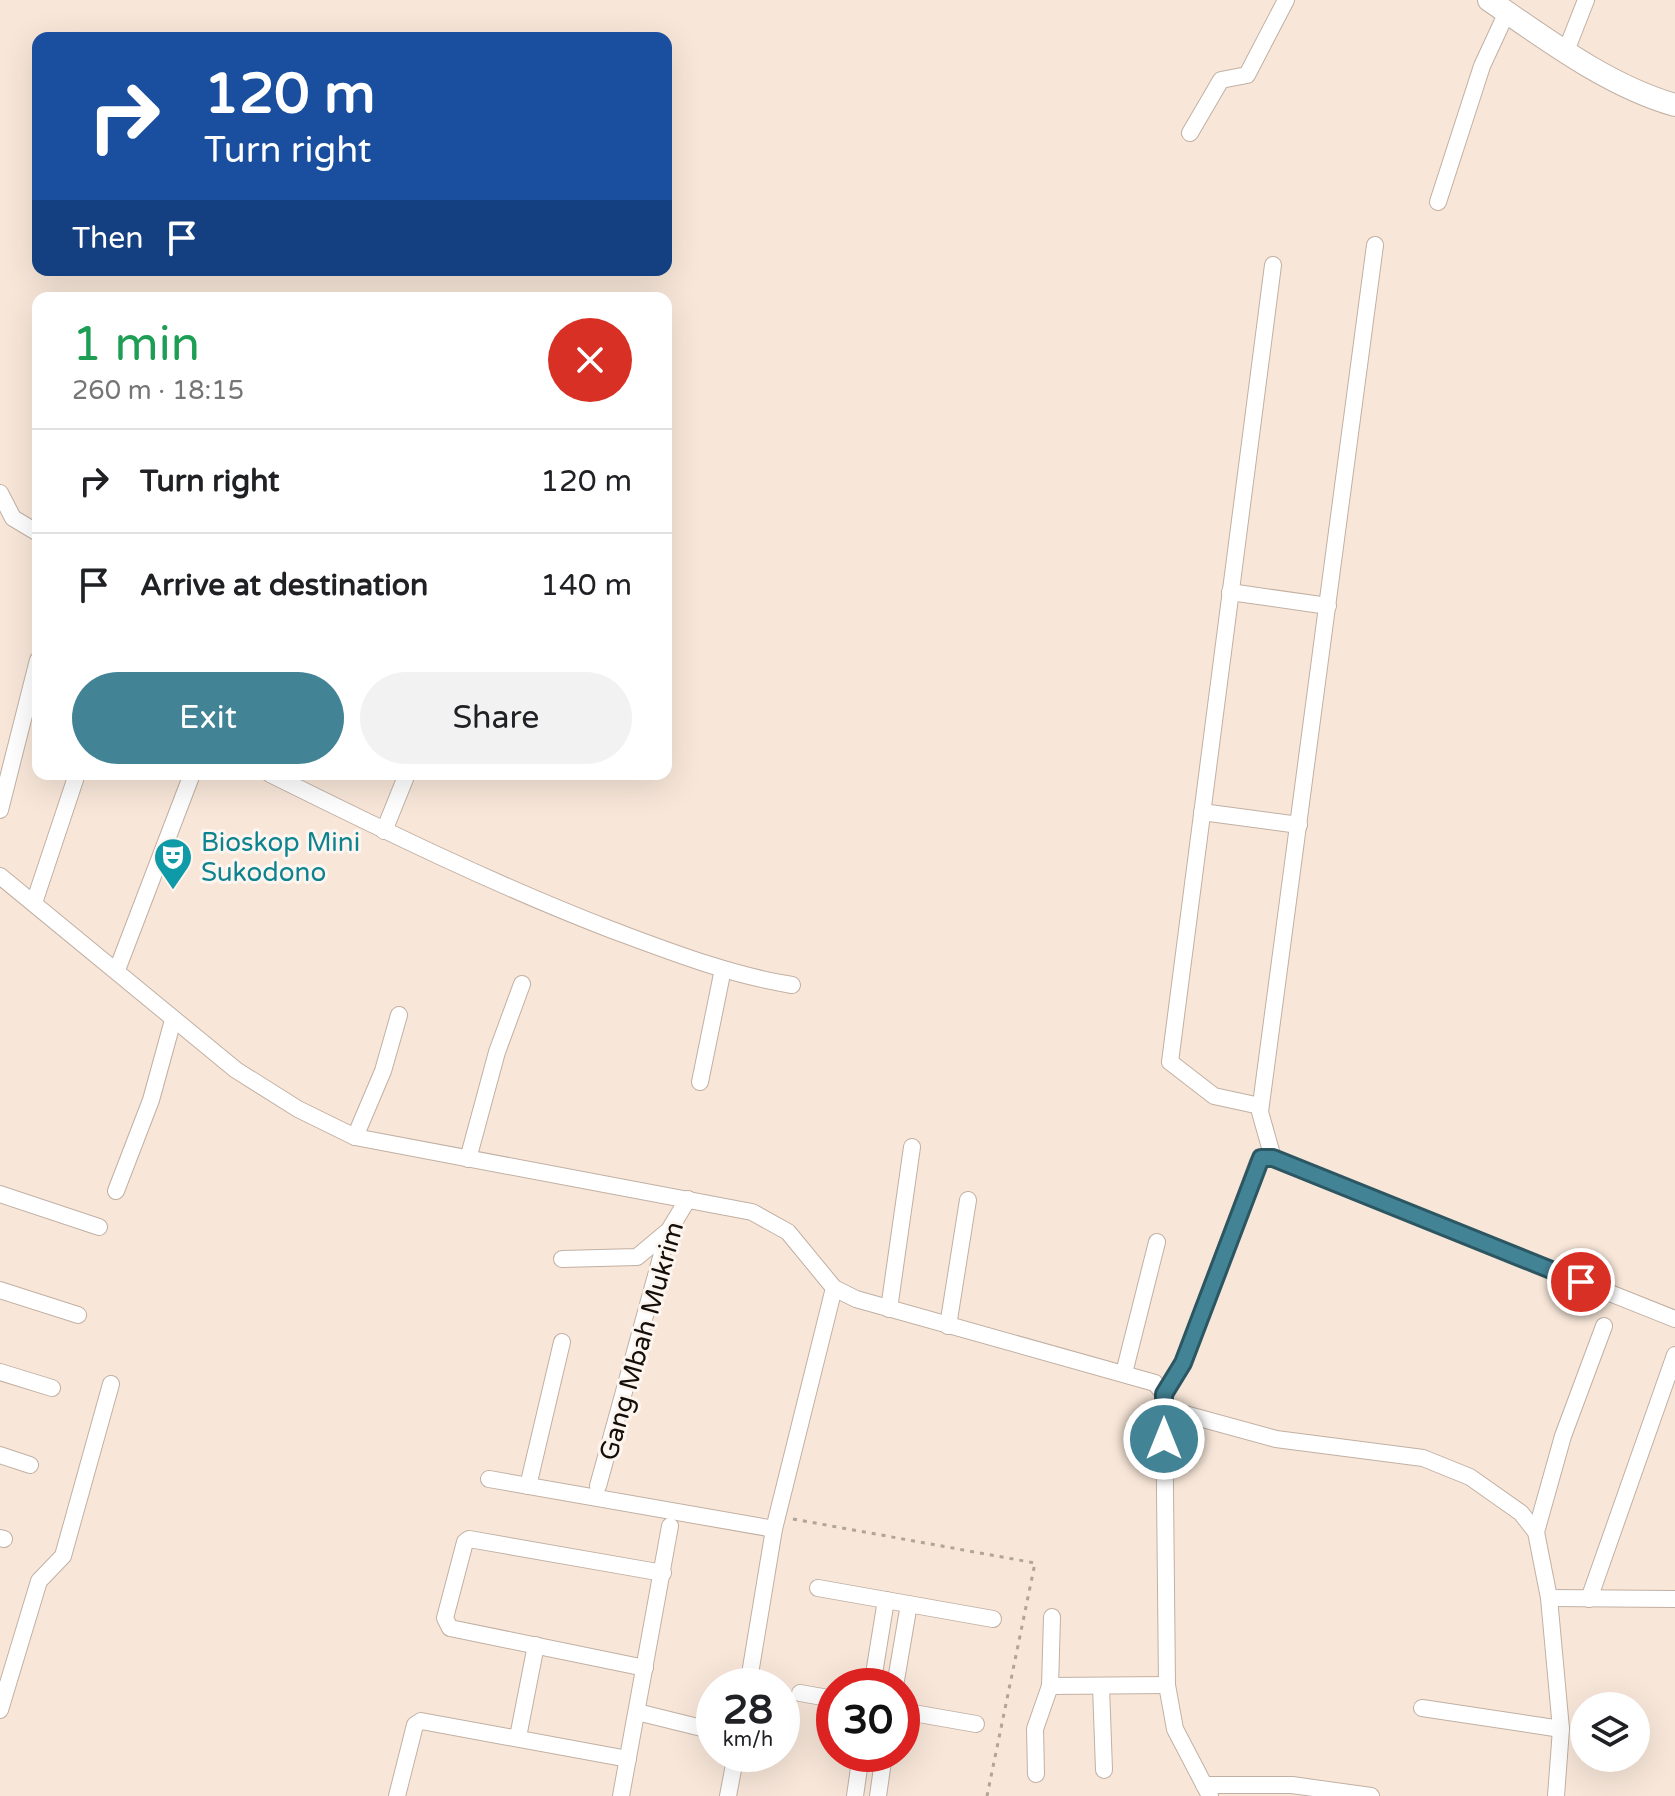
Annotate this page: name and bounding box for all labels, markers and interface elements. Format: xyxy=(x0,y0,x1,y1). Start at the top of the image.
text: 120 m xyxy=(204,61,375,128)
icon: right xyxy=(72,64,176,168)
text: Turn right xyxy=(204,129,371,172)
icon: arrive xyxy=(160,216,204,260)
text: Then xyxy=(72,220,144,257)
text: 1 min xyxy=(72,316,200,374)
button: close xyxy=(548,318,632,402)
text: 260 m · 18:15 xyxy=(72,375,244,406)
icon: right xyxy=(72,459,116,503)
text: Turn right xyxy=(140,463,280,500)
text: 120 m xyxy=(540,463,632,500)
icon: arrive xyxy=(72,563,116,607)
text: Arrive at destination xyxy=(140,567,428,604)
text: 140 m xyxy=(540,567,632,604)
button: Exit xyxy=(72,672,344,764)
button: Share xyxy=(360,672,632,764)
place label: Bioskop Mini Sukodono xyxy=(201,827,360,888)
theatre icon: Bioskop Mini Sukodono xyxy=(152,836,194,891)
street label: Gang Mbah Mukrim xyxy=(593,1218,690,1464)
pin xyxy=(1547,1248,1615,1316)
icon: arrive xyxy=(1559,1260,1603,1304)
position arrow xyxy=(1122,1397,1206,1481)
speed limit sign: 30 xyxy=(816,1668,920,1772)
text: 28 xyxy=(723,1686,773,1734)
map controls xyxy=(1570,1692,1650,1772)
button: layers xyxy=(1570,1692,1650,1772)
text: km/h xyxy=(723,1728,773,1752)

